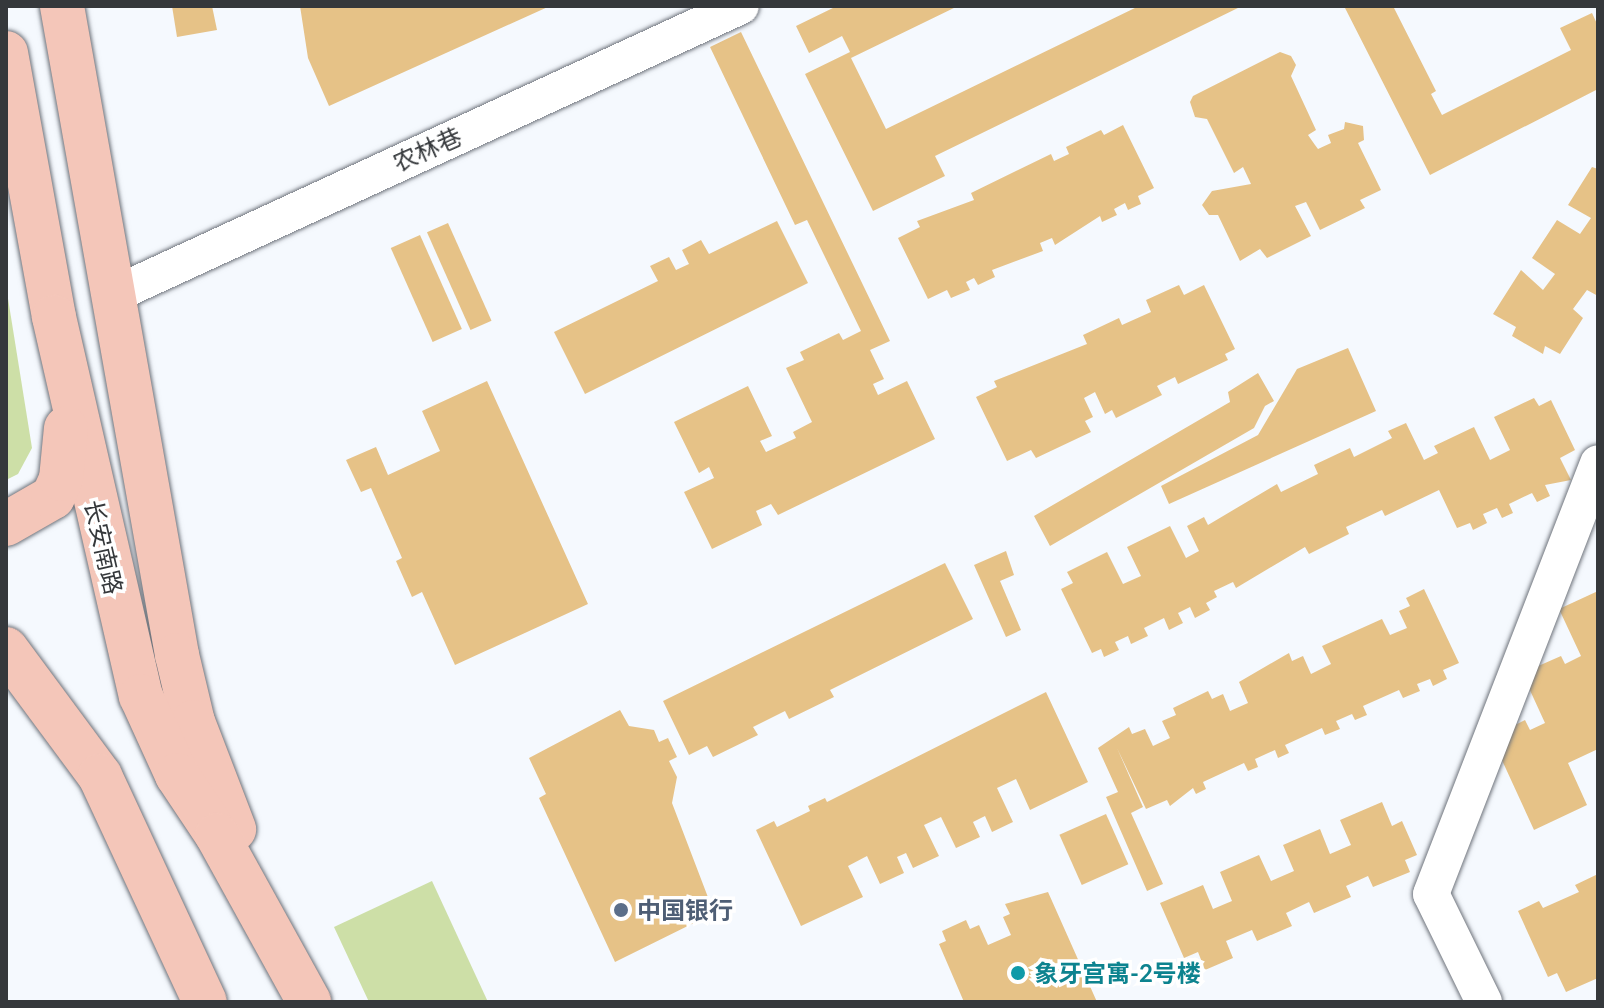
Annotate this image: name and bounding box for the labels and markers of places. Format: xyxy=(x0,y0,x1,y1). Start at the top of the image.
place label: 中国银行 xyxy=(637,896,733,924)
marker: 中国银行 xyxy=(612,901,630,919)
place label: 象牙宫寓-2号楼 xyxy=(1034,959,1201,987)
marker: 象牙宫寓-2号楼 xyxy=(1009,964,1027,982)

